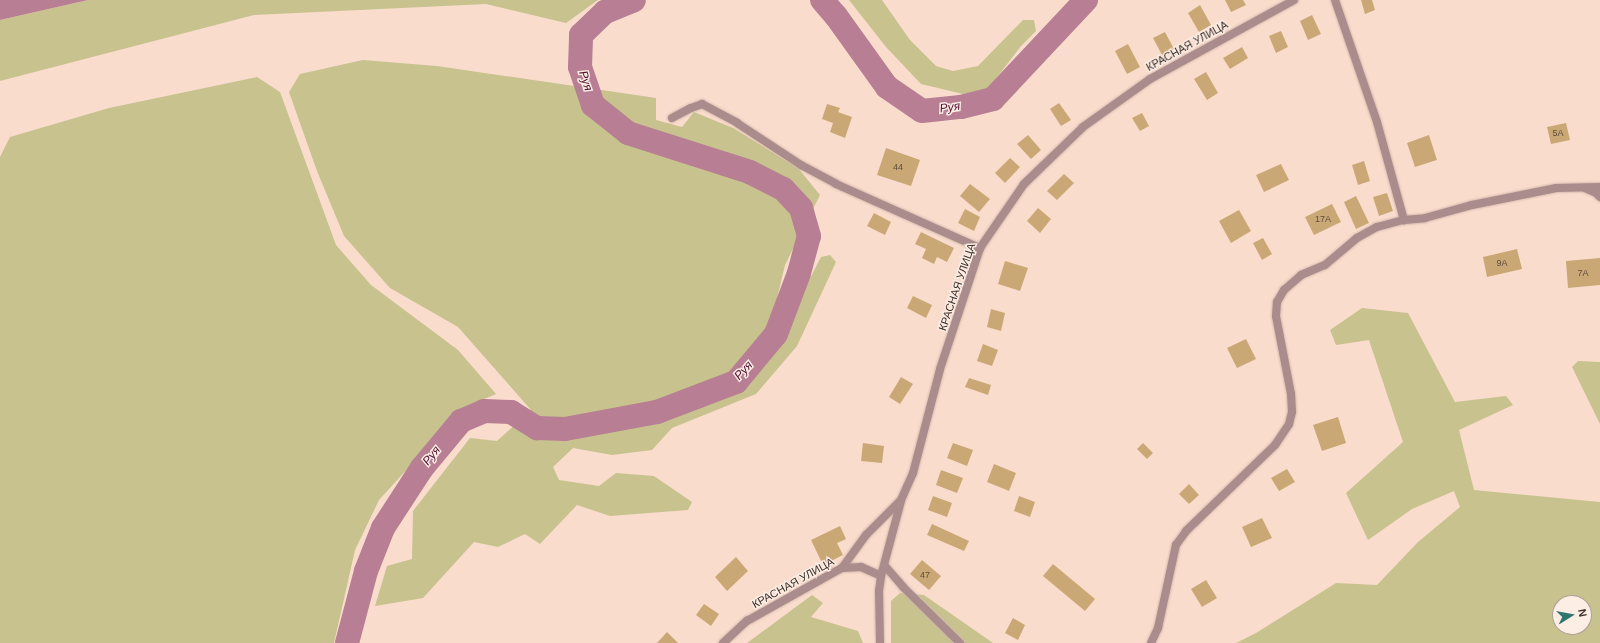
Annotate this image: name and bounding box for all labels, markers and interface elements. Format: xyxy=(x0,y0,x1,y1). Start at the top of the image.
street label: КРАСНАЯ УЛИЦА xyxy=(1144,18,1230,74)
water label: Руя xyxy=(575,69,595,93)
water label: Руя xyxy=(939,99,961,117)
house number: 5А xyxy=(1552,128,1564,138)
house number: 44 xyxy=(893,162,903,172)
house number: 17А xyxy=(1315,214,1331,224)
street label: КРАСНАЯ УЛИЦА xyxy=(936,242,978,332)
house number: 9А xyxy=(1496,258,1508,268)
house number: 7А xyxy=(1577,268,1589,278)
water label: Руя xyxy=(732,359,756,383)
water label: Руя xyxy=(420,444,444,468)
street label: КРАСНАЯ УЛИЦА xyxy=(750,555,836,611)
house number: 47 xyxy=(920,570,930,580)
north arrow xyxy=(1552,595,1592,635)
text: N xyxy=(1576,608,1589,618)

